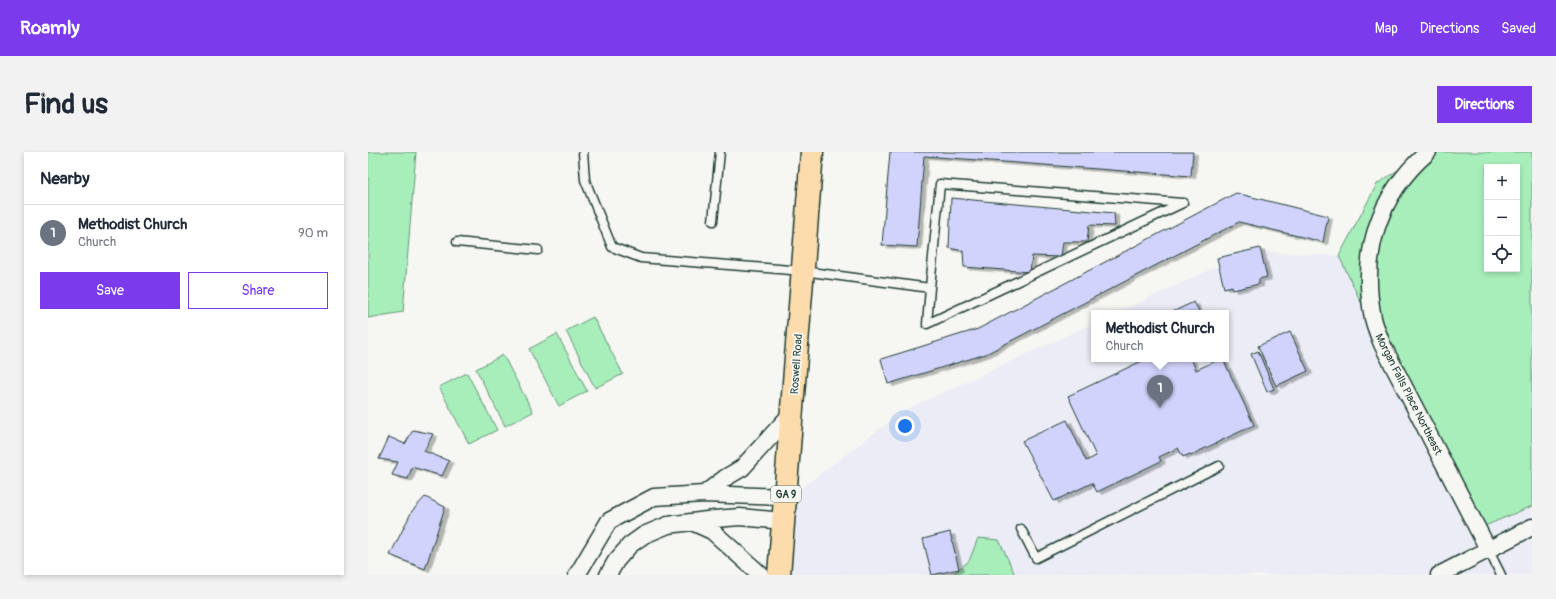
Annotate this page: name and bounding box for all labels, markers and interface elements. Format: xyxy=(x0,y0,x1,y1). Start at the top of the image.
text: Roamly xyxy=(20,16,80,40)
text: Map xyxy=(1375,20,1398,37)
text: Directions xyxy=(1420,20,1479,37)
text: Saved xyxy=(1501,20,1536,37)
button: Directions xyxy=(1437,86,1532,123)
text: Find us xyxy=(24,87,108,122)
map controls xyxy=(1484,164,1520,272)
button: + xyxy=(1484,164,1520,200)
text: Nearby xyxy=(40,168,89,189)
button: − xyxy=(1484,200,1520,236)
text: Methodist Church xyxy=(78,215,187,234)
text: 1 xyxy=(50,225,56,241)
text: 90 m xyxy=(298,225,328,241)
text: Church xyxy=(78,234,116,250)
button: locate xyxy=(1484,236,1520,272)
button: Save xyxy=(40,272,180,309)
button: Share xyxy=(188,272,328,309)
popup xyxy=(1091,310,1229,362)
text: Methodist Church xyxy=(1105,319,1215,338)
street label: Morgan Falls Place Northeast xyxy=(1372,331,1445,457)
street label: Roswell Road xyxy=(788,333,805,395)
text: Church xyxy=(1105,338,1143,354)
pin: 1 xyxy=(1147,375,1173,408)
your location xyxy=(895,416,915,436)
road number: GA 9 xyxy=(771,486,801,502)

